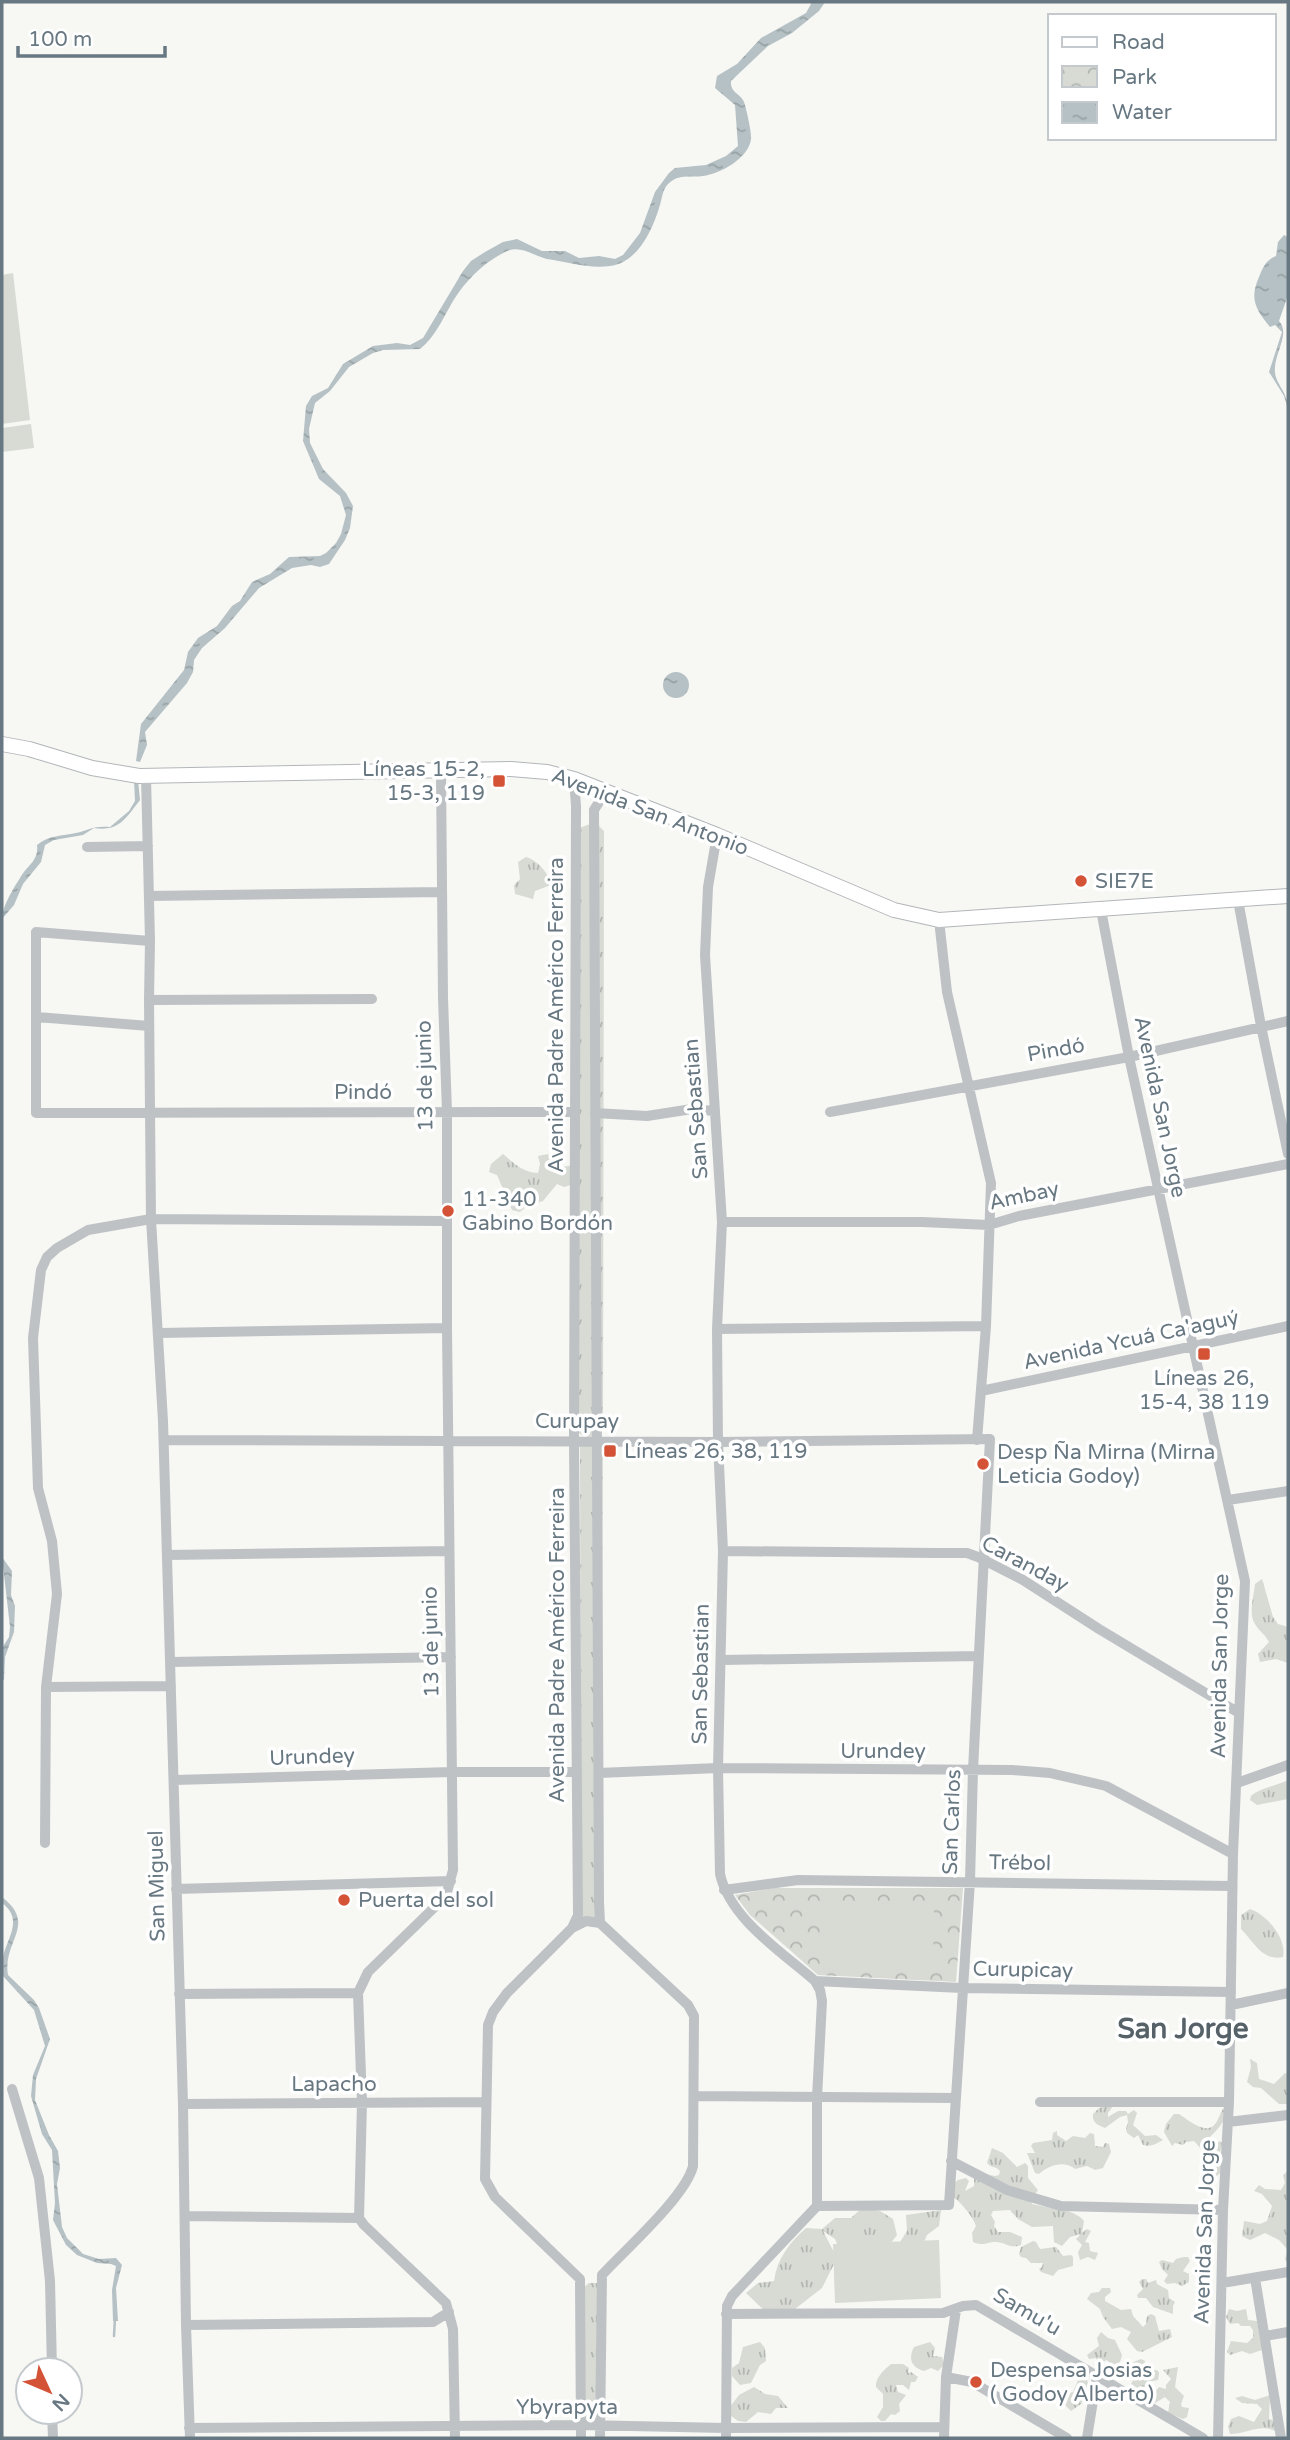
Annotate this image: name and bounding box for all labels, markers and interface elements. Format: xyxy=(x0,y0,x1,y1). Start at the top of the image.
scale bar xyxy=(18,14,164,58)
legend xyxy=(1048,14,1276,140)
text: 100 m xyxy=(28,27,92,52)
text: Road xyxy=(1112,30,1165,55)
text: Park xyxy=(1112,65,1157,90)
text: Water xyxy=(1112,100,1172,125)
place label: Líneas 15-2, 15-3, 119 xyxy=(362,757,485,806)
street label: Avenida San Antonio xyxy=(548,763,752,861)
marker: Líneas 15-2, 15-3, 119 xyxy=(491,773,507,789)
street label: Avenida Padre Américo Ferreira xyxy=(544,857,569,1173)
place label: SIE7E xyxy=(1095,869,1154,894)
marker: SIE7E xyxy=(1073,873,1089,889)
street label: Avenida San Jorge xyxy=(1129,1014,1191,1200)
street label: 13 de junio xyxy=(412,1020,438,1132)
street label: Pindó xyxy=(1025,1033,1087,1067)
street label: San Sebastian xyxy=(679,1038,713,1180)
street label: Pindó xyxy=(334,1080,392,1105)
street label: Ambay xyxy=(987,1176,1061,1216)
place label: 11-340 Gabino Bordón xyxy=(462,1187,613,1236)
marker: 11-340 Gabino Bordón xyxy=(440,1203,456,1219)
street label: Avenida Ycuá Ca'aguý xyxy=(1021,1305,1241,1375)
marker: Líneas 26, 15-4, 38 119 xyxy=(1196,1346,1212,1362)
place label: Líneas 26, 15-4, 38 119 xyxy=(1139,1366,1269,1415)
street label: Curupay xyxy=(535,1409,619,1434)
place label: Líneas 26, 38, 119 xyxy=(624,1439,808,1464)
place label: Desp Ña Mirna (Mirna Leticia Godoy) xyxy=(997,1440,1215,1489)
marker: Líneas 26, 38, 119 xyxy=(602,1443,618,1459)
marker: Desp Ña Mirna (Mirna Leticia Godoy) xyxy=(975,1456,991,1472)
street label: Avenida Padre Américo Ferreira xyxy=(545,1487,570,1803)
street label: Caranday xyxy=(977,1531,1073,1597)
street label: Avenida San Jorge xyxy=(1206,1573,1234,1759)
street label: 13 de junio xyxy=(418,1586,444,1698)
street label: San Sebastian xyxy=(687,1603,715,1745)
street label: Urundey xyxy=(840,1739,926,1764)
street label: Urundey xyxy=(269,1743,355,1771)
street label: San Carlos xyxy=(938,1769,966,1875)
street label: San Miguel xyxy=(144,1830,170,1942)
street label: Trébol xyxy=(989,1850,1051,1876)
place label: Puerta del sol xyxy=(358,1888,494,1913)
marker: Puerta del sol xyxy=(336,1892,352,1908)
street label: Curupicay xyxy=(973,1957,1073,1983)
district label: San Jorge xyxy=(1117,2012,1249,2046)
street label: Lapacho xyxy=(291,2072,377,2097)
street label: Avenida San Jorge xyxy=(1189,2139,1221,2325)
street label: Samu'u xyxy=(989,2283,1065,2341)
north arrow xyxy=(14,2356,84,2426)
place label: Despensa Josias ( Godoy Alberto) xyxy=(990,2358,1154,2407)
marker: Despensa Josias ( Godoy Alberto) xyxy=(968,2374,984,2390)
text: N xyxy=(47,2389,74,2415)
street label: Ybyrapyta xyxy=(516,2395,618,2420)

